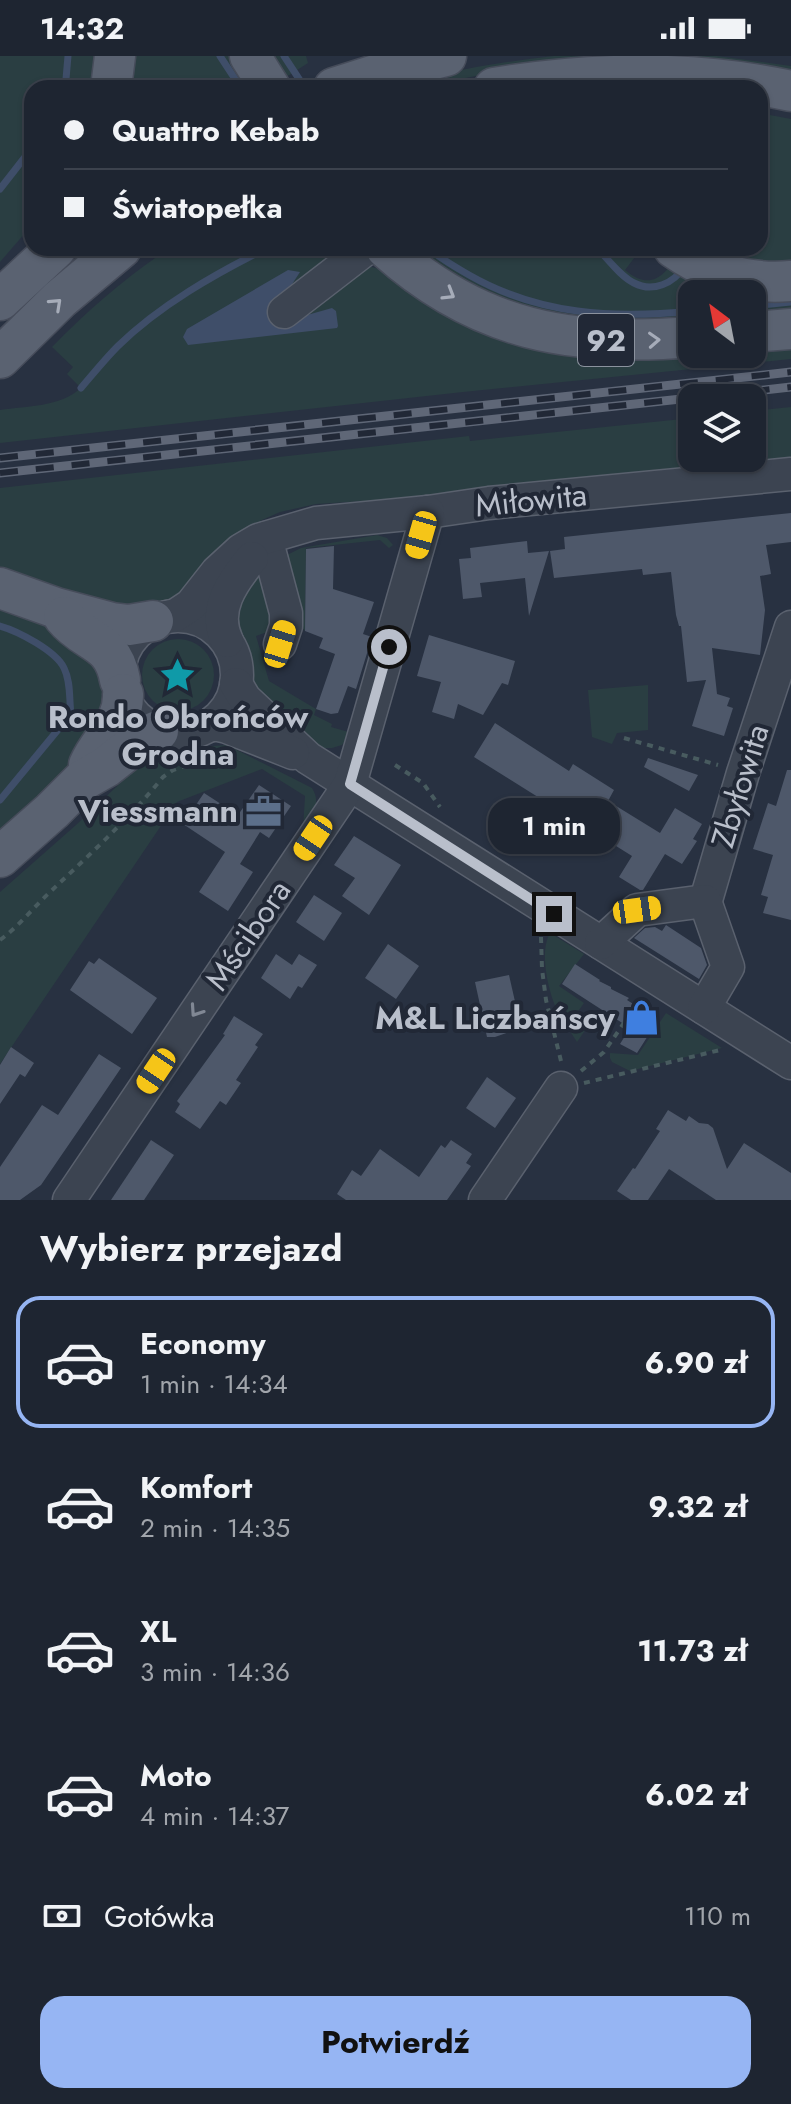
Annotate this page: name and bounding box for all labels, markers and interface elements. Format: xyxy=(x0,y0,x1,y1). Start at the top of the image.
text: 14:32 xyxy=(40,7,124,50)
text: Quattro Kebab xyxy=(112,109,319,152)
text: Światopełka xyxy=(112,186,283,229)
north arrow xyxy=(678,280,766,368)
map controls xyxy=(678,280,766,472)
one-way arrow xyxy=(440,284,455,300)
one-way arrow xyxy=(46,299,61,313)
road number: 92 xyxy=(578,314,634,366)
one-way arrow xyxy=(648,332,661,349)
button: layers xyxy=(678,384,766,472)
street label: Miłowita xyxy=(473,471,589,529)
car xyxy=(403,509,439,561)
car xyxy=(262,618,298,670)
route start xyxy=(371,629,407,665)
place icon: Rondo Obrońców Grodna xyxy=(159,656,197,694)
place label: Rondo Obrońców Grodna xyxy=(48,694,309,777)
street label: Zbyłowita xyxy=(699,719,781,853)
place label: Viessmann xyxy=(77,788,238,834)
office icon: Viessmann xyxy=(245,792,283,830)
callout: 1 min xyxy=(488,798,620,854)
text: 1 min xyxy=(522,807,586,845)
car xyxy=(290,811,336,865)
street label: Mścibora xyxy=(194,871,302,999)
car xyxy=(612,895,662,925)
route end xyxy=(536,896,572,932)
place label: M&L Liczbańscy xyxy=(375,995,615,1041)
shop icon: M&L Liczbańscy xyxy=(622,999,660,1037)
one-way arrow xyxy=(191,1003,206,1017)
car xyxy=(133,1044,179,1098)
text: Wybierz przejazd xyxy=(40,1222,343,1274)
text: Economy xyxy=(140,1322,266,1365)
icon: car xyxy=(44,1326,116,1398)
text: 6.90 zł xyxy=(645,1341,747,1384)
text: 1 min · 14:34 xyxy=(140,1365,288,1403)
text: Komfort xyxy=(140,1466,252,1509)
icon: car xyxy=(44,1470,116,1542)
text: 9.32 zł xyxy=(648,1485,747,1528)
text: 2 min · 14:35 xyxy=(140,1509,290,1547)
text: XL xyxy=(140,1610,176,1653)
icon: car xyxy=(44,1614,116,1686)
text: 11.73 zł xyxy=(637,1629,747,1672)
text: 3 min · 14:36 xyxy=(140,1653,290,1691)
text: Moto xyxy=(140,1754,212,1797)
icon: car xyxy=(44,1758,116,1830)
text: 6.02 zł xyxy=(645,1773,747,1816)
text: 4 min · 14:37 xyxy=(140,1797,289,1835)
icon: cash xyxy=(40,1894,84,1938)
text: Gotówka xyxy=(104,1895,215,1938)
text: 110 m xyxy=(684,1897,751,1935)
button: Potwierdź xyxy=(40,1996,751,2088)

